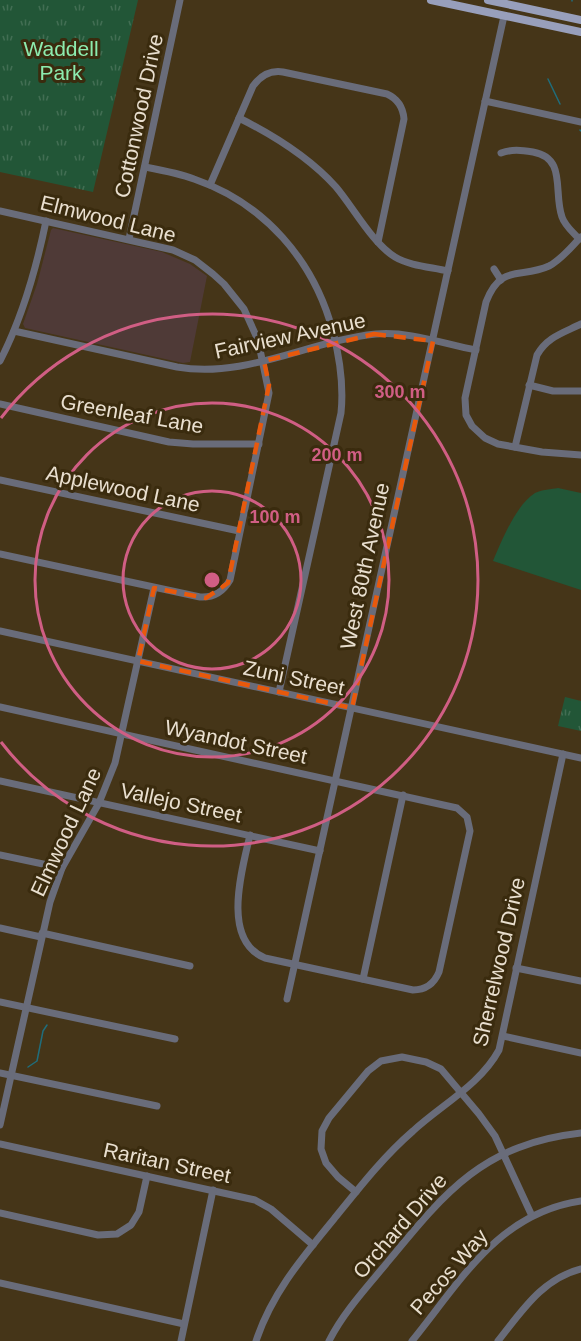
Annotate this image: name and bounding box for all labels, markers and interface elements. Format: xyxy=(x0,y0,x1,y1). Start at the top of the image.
street label: Cottonwood Drive xyxy=(110,32,167,200)
park label: Waddell Park xyxy=(23,37,99,84)
street label: Elmwood Lane xyxy=(38,191,178,246)
street label: Fairview Avenue xyxy=(212,308,367,363)
text: 300 m xyxy=(374,382,426,402)
street label: Greenleaf Lane xyxy=(59,390,205,437)
text: 200 m xyxy=(311,445,363,465)
street label: Applewood Lane xyxy=(44,461,202,516)
street label: West 80th Avenue xyxy=(336,481,393,651)
text: 100 m xyxy=(249,507,301,527)
centre of rings xyxy=(202,570,222,590)
street label: Zuni Street xyxy=(241,656,347,699)
street label: Wyandot Street xyxy=(163,715,309,768)
street label: Elmwood Lane xyxy=(26,764,105,900)
street label: Vallejo Street xyxy=(118,778,244,827)
street label: Sherrelwood Drive xyxy=(468,875,529,1049)
street label: Raritan Street xyxy=(101,1138,233,1187)
street label: Orchard Drive xyxy=(348,1169,451,1283)
street label: Pecos Way xyxy=(405,1224,492,1319)

